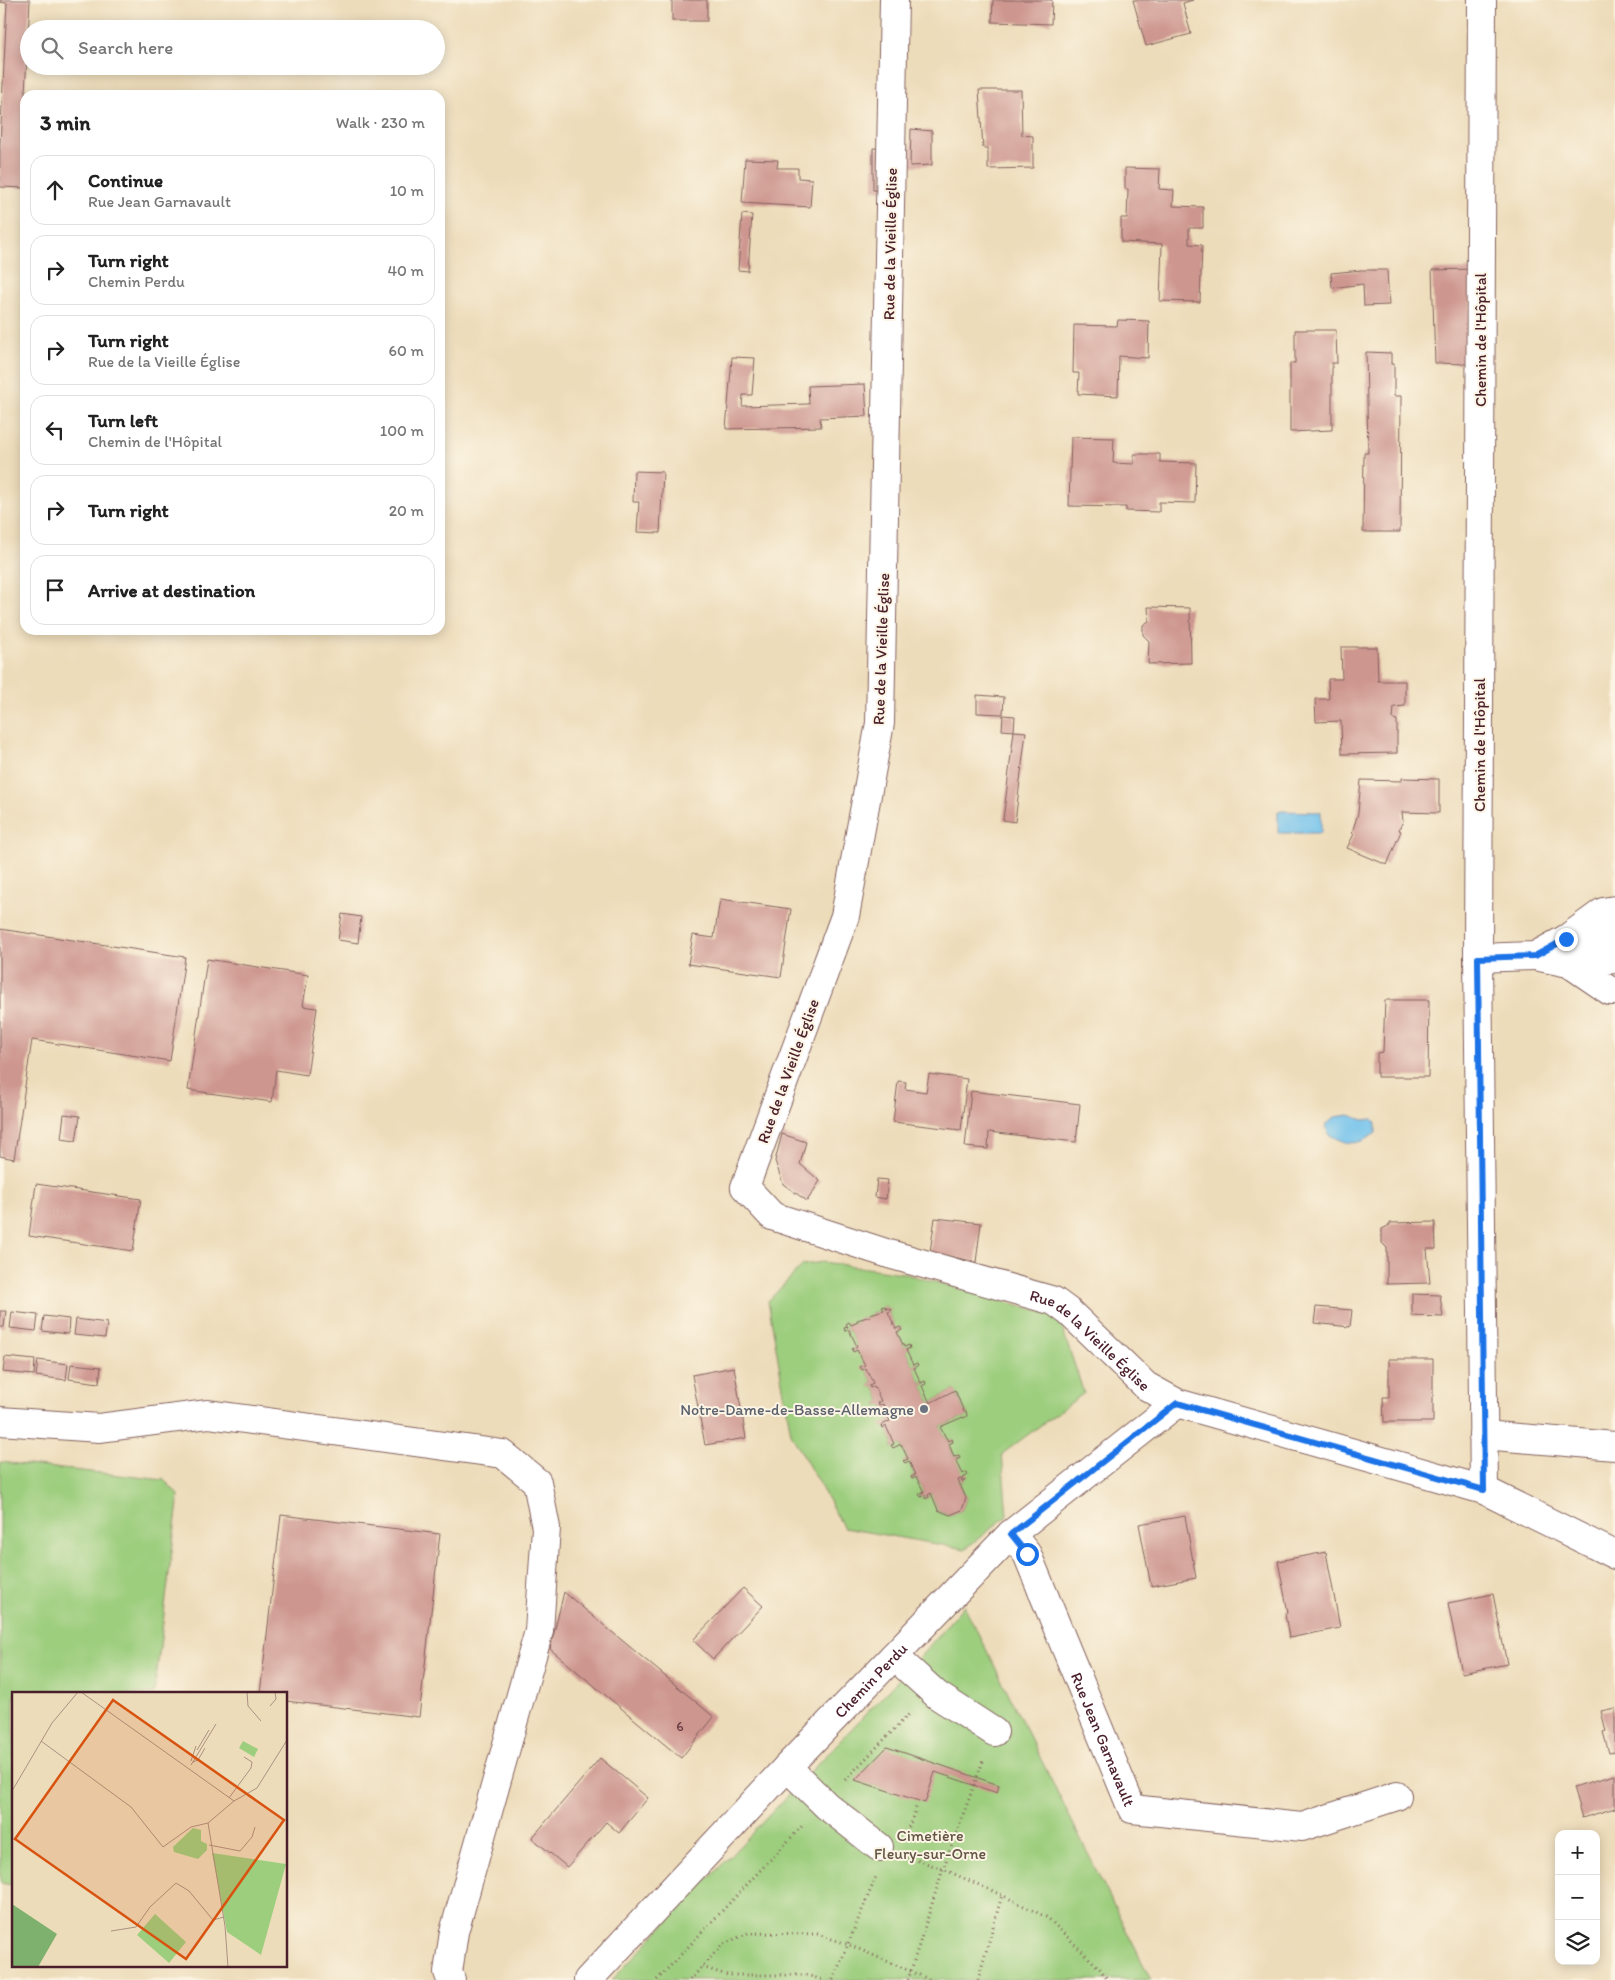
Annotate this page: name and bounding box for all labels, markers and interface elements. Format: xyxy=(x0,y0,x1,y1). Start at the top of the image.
search box xyxy=(20,20,445,75)
icon: search xyxy=(38,34,66,62)
text: Search here xyxy=(78,36,173,59)
text: 3 min xyxy=(40,110,90,135)
text: Walk · 230 m xyxy=(336,113,425,132)
street label: Rue de la Vieille Église xyxy=(879,168,901,320)
text: Continue xyxy=(88,169,163,192)
icon: ahead xyxy=(41,176,69,204)
text: 10 m xyxy=(390,181,424,200)
text: Rue Jean Garnavault xyxy=(88,192,231,211)
text: Turn right xyxy=(88,249,169,272)
icon: right xyxy=(41,256,69,284)
text: 40 m xyxy=(387,261,424,280)
text: Chemin Perdu xyxy=(88,272,185,291)
street label: Chemin de l'Hôpital xyxy=(1471,272,1490,407)
text: Turn right xyxy=(88,329,169,352)
icon: right xyxy=(41,336,69,364)
text: 60 m xyxy=(389,341,424,360)
text: Rue de la Vieille Église xyxy=(88,352,240,371)
text: Turn left xyxy=(88,409,158,432)
icon: left xyxy=(41,416,69,444)
text: 100 m xyxy=(380,421,424,440)
text: Chemin de l'Hôpital xyxy=(88,432,222,451)
icon: right xyxy=(41,496,69,524)
text: Turn right xyxy=(88,499,169,522)
text: 20 m xyxy=(389,501,424,520)
street label: Rue de la Vieille Église xyxy=(869,573,893,725)
icon: arrive xyxy=(41,576,69,604)
text: Arrive at destination xyxy=(88,579,255,602)
street label: Chemin de l'Hôpital xyxy=(1470,677,1489,812)
route end xyxy=(1555,928,1578,951)
street label: Rue de la Vieille Église xyxy=(753,996,823,1146)
street label: Rue de la Vieille Église xyxy=(1028,1285,1154,1395)
place label: Notre-Dame-de-Basse-Allemagne xyxy=(680,1400,914,1419)
marker: Notre-Dame-de-Basse-Allemagne xyxy=(918,1403,930,1415)
route start xyxy=(1016,1543,1039,1566)
street label: Chemin Perdu xyxy=(830,1639,911,1722)
street label: Rue Jean Garnavault xyxy=(1067,1669,1139,1809)
inset map xyxy=(12,1692,288,1968)
house number: 6 xyxy=(676,1718,684,1735)
park label: Cimetière Fleury-sur-Orne xyxy=(874,1826,986,1863)
map controls xyxy=(1555,1830,1600,1965)
button: + xyxy=(1555,1830,1600,1875)
button: − xyxy=(1555,1875,1600,1920)
button: layers xyxy=(1555,1920,1600,1965)

